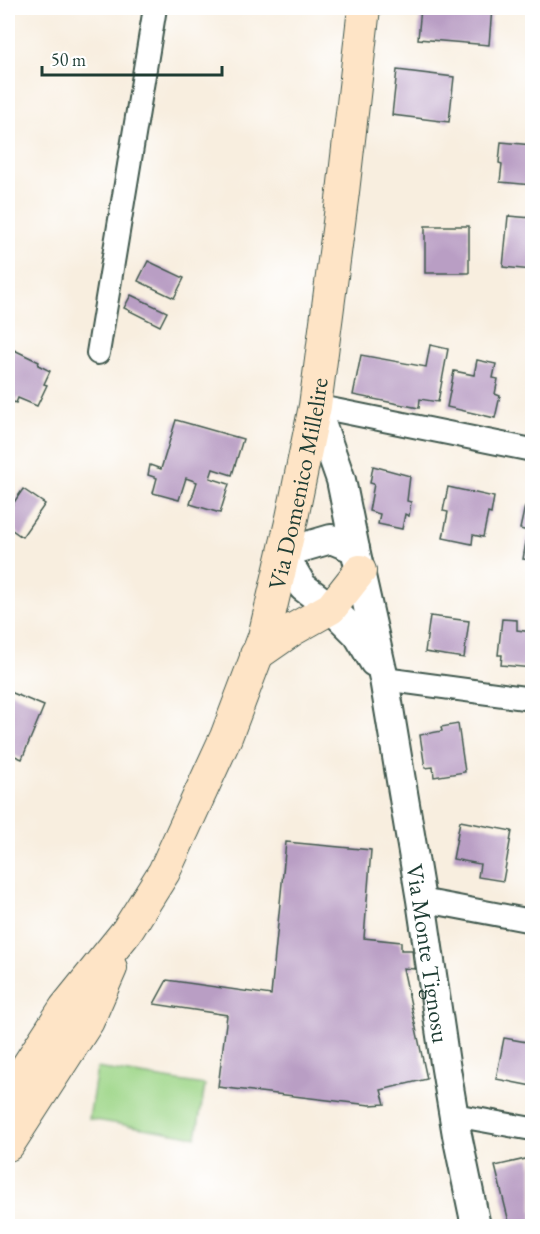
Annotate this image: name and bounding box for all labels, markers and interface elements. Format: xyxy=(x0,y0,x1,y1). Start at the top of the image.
scale bar xyxy=(42,39,222,77)
text: 50 m xyxy=(51,48,86,71)
street label: Via Domenico Millelire xyxy=(260,376,334,593)
street label: Via Monte Tignosu xyxy=(400,861,457,1045)

